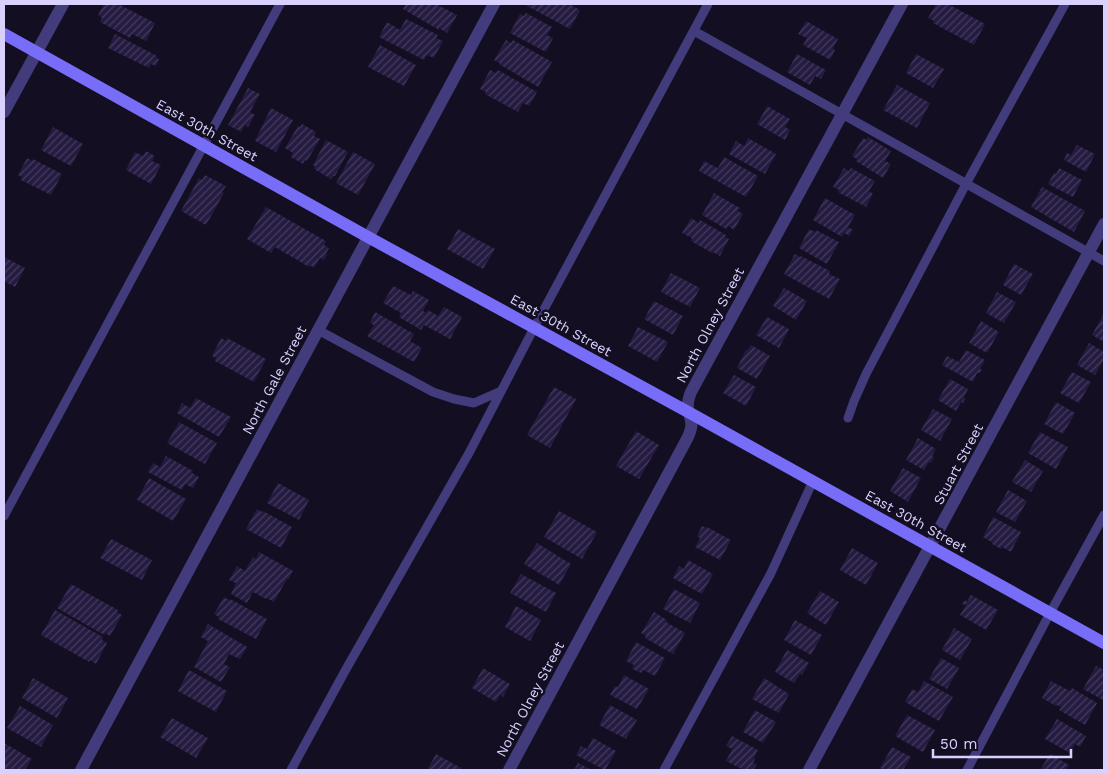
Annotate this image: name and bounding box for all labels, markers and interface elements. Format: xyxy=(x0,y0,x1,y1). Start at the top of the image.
street label: East 30th Street xyxy=(154,96,260,164)
street label: North Olney Street xyxy=(673,265,747,385)
street label: East 30th Street xyxy=(508,291,614,359)
street label: North Gale Street xyxy=(239,323,309,437)
street label: Stuart Street xyxy=(930,421,986,507)
street label: East 30th Street xyxy=(863,487,969,555)
street label: North Olney Street xyxy=(493,639,567,759)
scale bar xyxy=(933,726,1070,758)
text: 50 m xyxy=(940,735,977,753)

